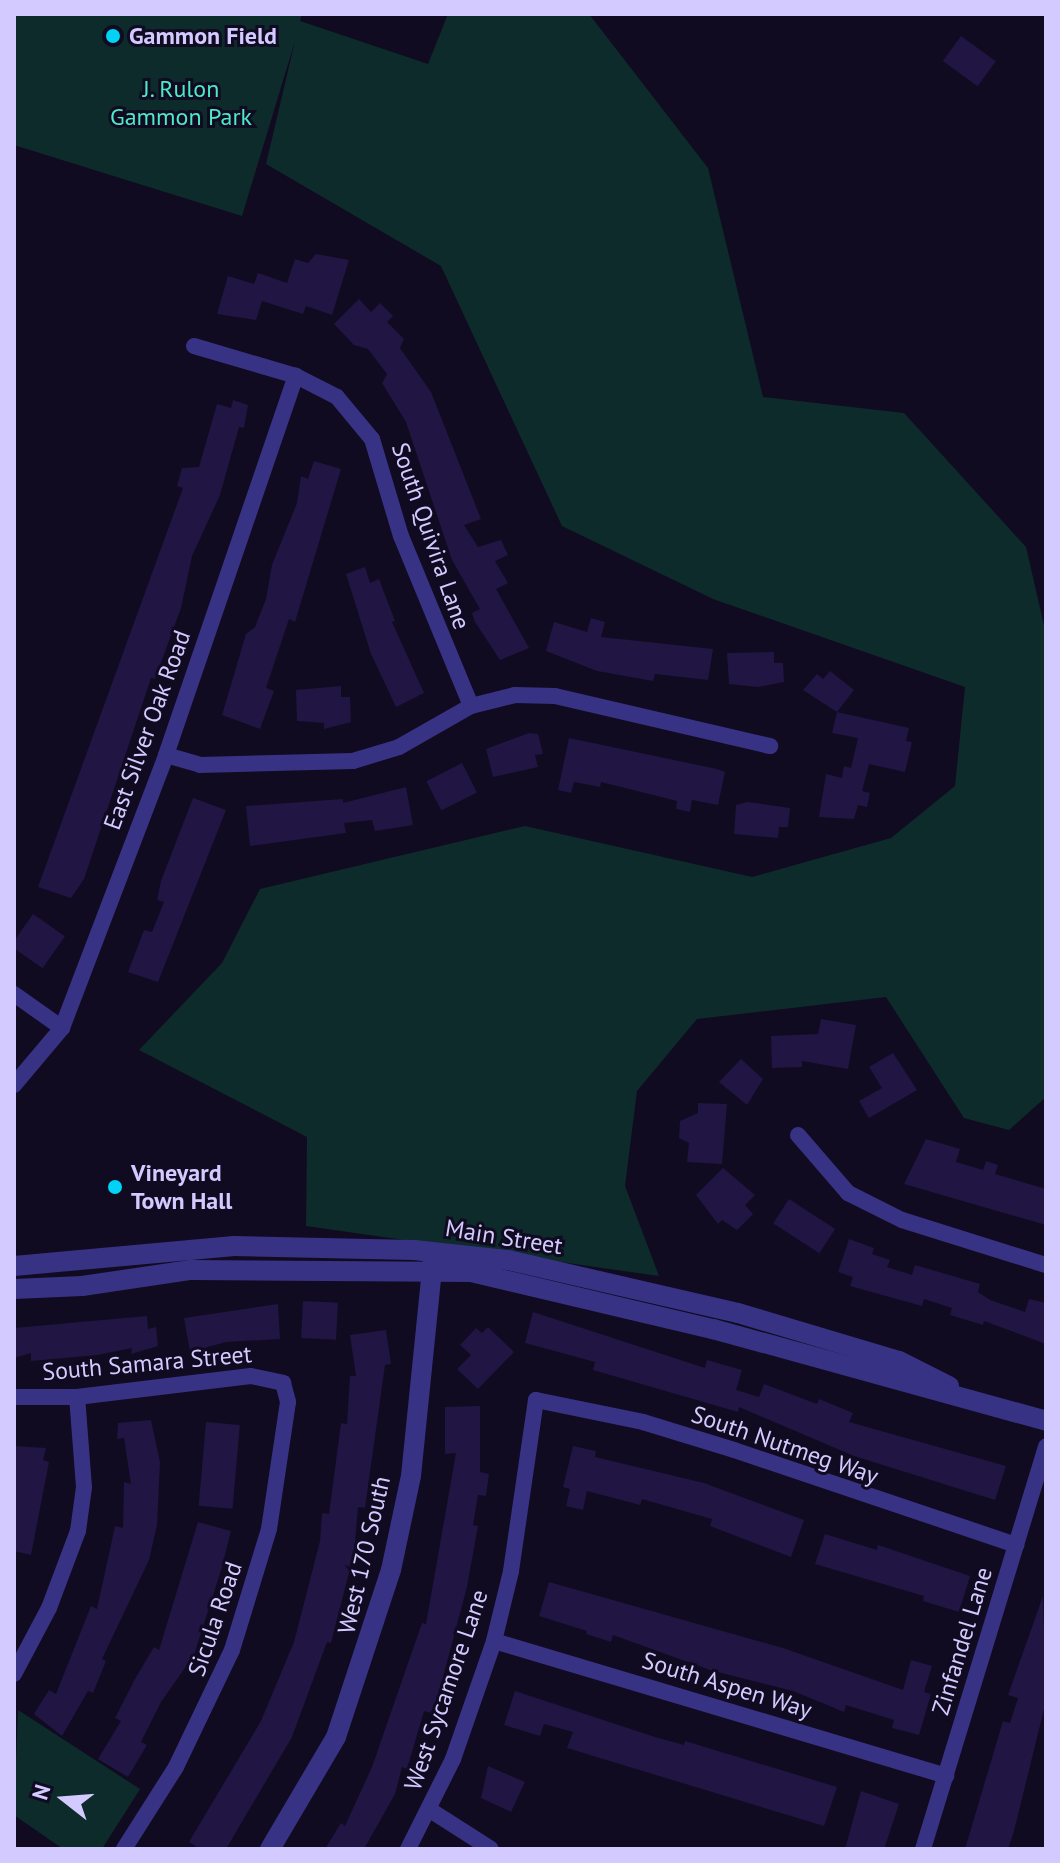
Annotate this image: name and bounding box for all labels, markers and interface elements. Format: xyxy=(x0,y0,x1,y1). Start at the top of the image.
place label: Gammon Field xyxy=(129,22,277,50)
marker: Gammon Field xyxy=(104,27,122,45)
park label: J. Rulon Gammon Park xyxy=(110,75,252,131)
street label: South Quivira Lane xyxy=(386,439,476,633)
street label: East Silver Oak Road xyxy=(97,626,197,834)
place label: Vineyard Town Hall xyxy=(131,1159,232,1215)
marker: Vineyard Town Hall xyxy=(106,1178,124,1196)
street label: Main Street xyxy=(443,1214,565,1260)
street label: South Samara Street xyxy=(41,1340,253,1386)
street label: South Nutmeg Way xyxy=(688,1399,882,1491)
street label: West 170 South xyxy=(332,1473,396,1637)
street label: Sicula Road xyxy=(182,1558,248,1680)
street label: Zinfandel Lane xyxy=(926,1564,998,1718)
street label: West Sycamore Lane xyxy=(398,1586,494,1794)
street label: South Aspen Way xyxy=(638,1645,816,1725)
north arrow xyxy=(24,1759,104,1839)
text: N xyxy=(26,1781,57,1803)

